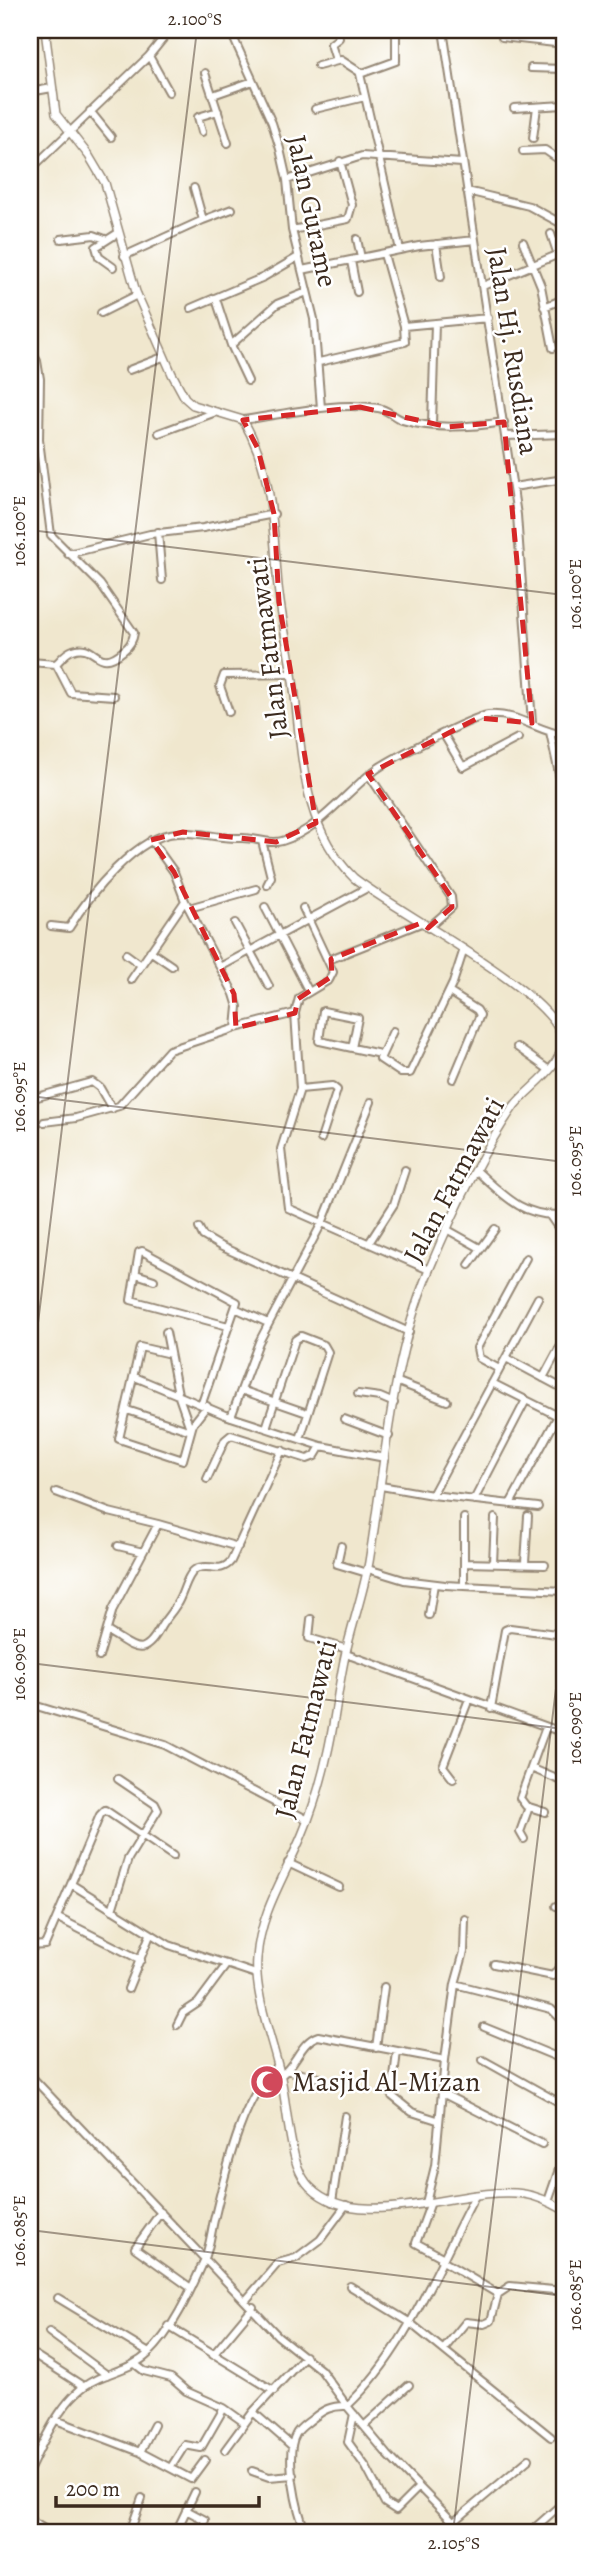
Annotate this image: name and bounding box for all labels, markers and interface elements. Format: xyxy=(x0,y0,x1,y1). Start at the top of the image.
text: 2.100°S xyxy=(168,7,222,31)
street label: Jalan Gurame xyxy=(277,131,347,291)
street label: Jalan Hj. Rusdiana xyxy=(478,244,548,458)
text: 106.100°E xyxy=(7,496,31,566)
street label: Jalan Fatmawati xyxy=(238,555,298,741)
text: 106.100°E xyxy=(563,559,587,629)
text: 106.095°E xyxy=(7,1061,31,1133)
street label: Jalan Fatmawati xyxy=(394,1090,514,1270)
text: 106.095°E xyxy=(563,1125,587,1197)
text: 106.090°E xyxy=(7,1627,31,1701)
street label: Jalan Fatmawati xyxy=(265,1636,347,1822)
text: 106.090°E xyxy=(563,1691,587,1765)
mosque icon: Masjid Al-Mizan xyxy=(248,2063,286,2101)
place label: Masjid Al-Mizan xyxy=(292,2063,480,2101)
text: 106.085°E xyxy=(7,2195,31,2267)
text: 106.085°E xyxy=(563,2259,587,2331)
scale bar xyxy=(56,2464,259,2508)
text: 200 m xyxy=(66,2475,120,2503)
text: 2.105°S xyxy=(428,2531,480,2555)

